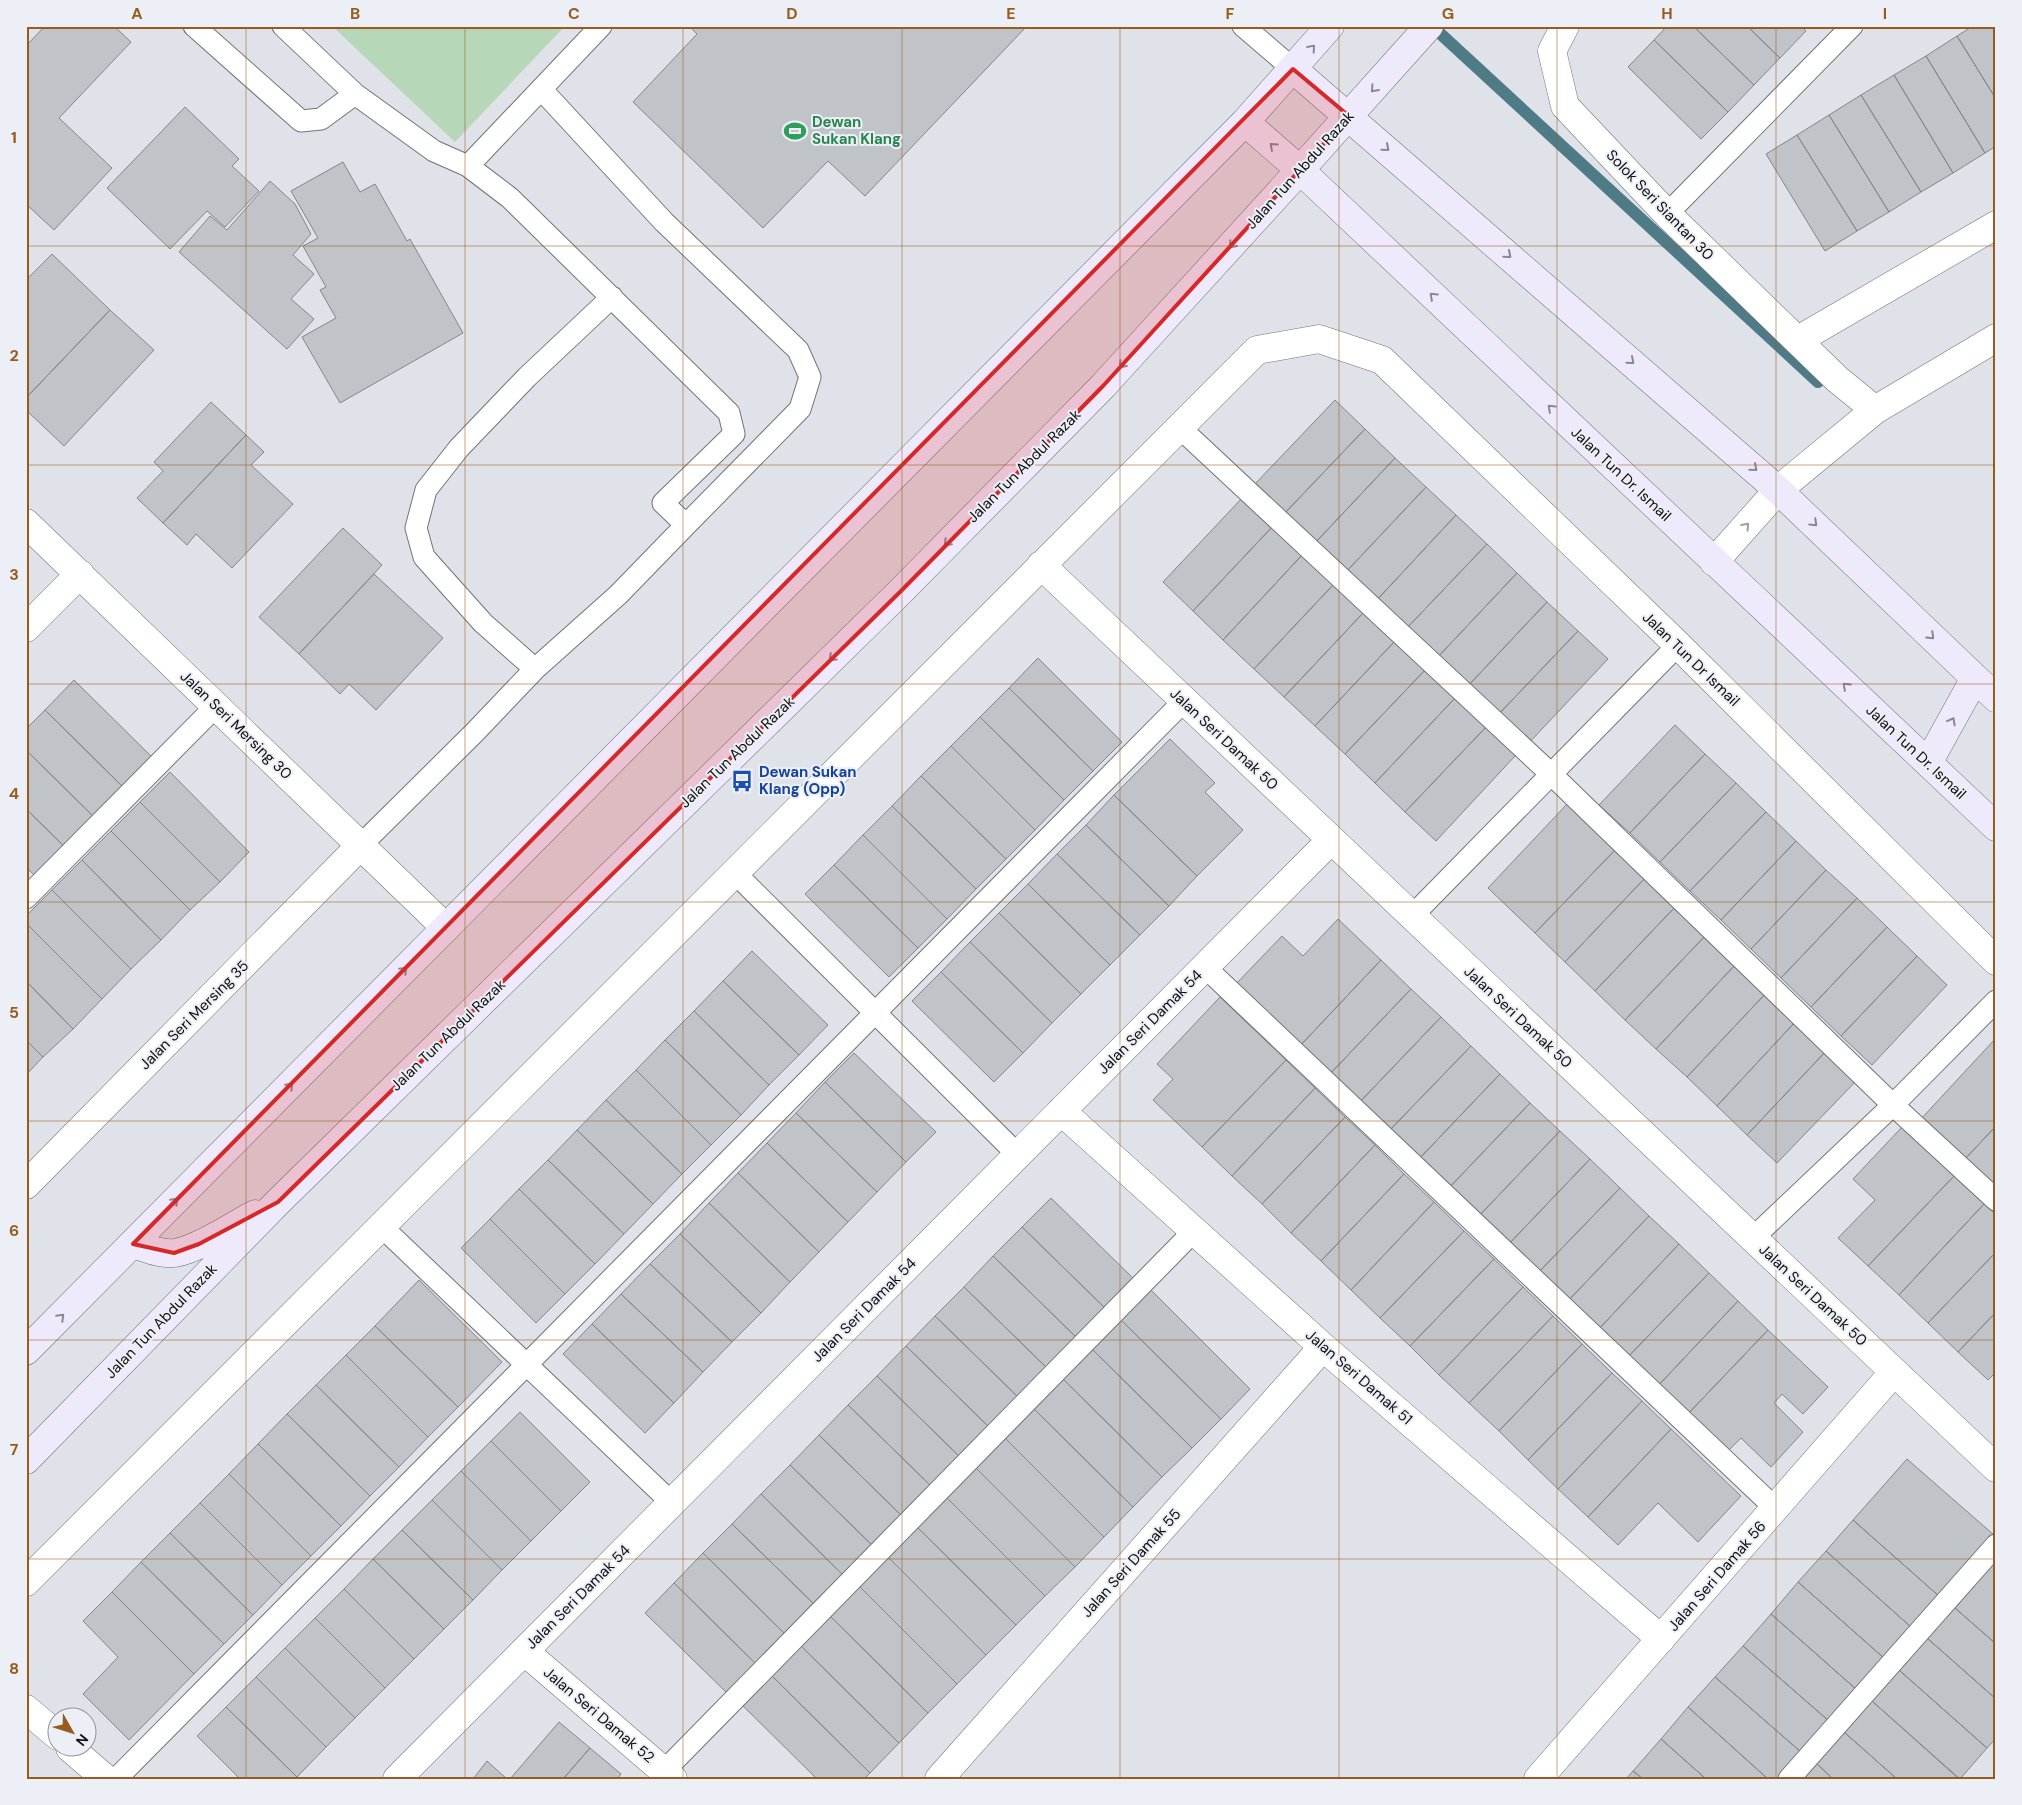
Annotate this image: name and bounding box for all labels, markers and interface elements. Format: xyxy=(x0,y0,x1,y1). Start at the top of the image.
text: A xyxy=(131,3,143,24)
text: B xyxy=(350,3,360,24)
text: C xyxy=(568,3,580,24)
text: D xyxy=(786,3,798,24)
text: E xyxy=(1006,3,1016,24)
text: F xyxy=(1226,3,1235,24)
text: G xyxy=(1442,3,1454,24)
text: H xyxy=(1661,3,1673,24)
text: I xyxy=(1883,3,1887,24)
one-way arrow xyxy=(1306,44,1315,53)
one-way arrow xyxy=(1371,83,1380,92)
street label: Jalan Tun Abdul Razak xyxy=(1241,106,1359,233)
place label: Dewan Sukan Klang xyxy=(812,112,901,149)
sports icon: Dewan Sukan Klang xyxy=(782,118,808,144)
text: 1 xyxy=(11,127,17,148)
one-way arrow xyxy=(1380,142,1389,151)
one-way arrow xyxy=(1270,143,1279,152)
street label: Solok Seri Siantan 30 xyxy=(1602,145,1718,265)
one-way arrow xyxy=(1229,240,1238,249)
one-way arrow xyxy=(1503,249,1512,258)
one-way arrow xyxy=(1430,293,1439,302)
text: 2 xyxy=(9,345,19,366)
one-way arrow xyxy=(1625,356,1634,365)
one-way arrow xyxy=(1119,359,1128,368)
street label: Jalan Tun Abdul Razak xyxy=(963,405,1085,527)
one-way arrow xyxy=(1548,405,1557,414)
street label: Jalan Tun Dr. Ismail xyxy=(1566,422,1676,526)
one-way arrow xyxy=(1748,462,1757,471)
one-way arrow xyxy=(1808,517,1817,526)
one-way arrow xyxy=(1740,522,1749,531)
one-way arrow xyxy=(944,538,953,547)
text: 3 xyxy=(9,564,19,585)
street label: Jalan Tun Dr Ismail xyxy=(1638,607,1744,711)
one-way arrow xyxy=(1925,630,1934,639)
one-way arrow xyxy=(829,652,838,661)
street label: Jalan Seri Mersing 30 xyxy=(176,666,296,784)
one-way arrow xyxy=(1842,683,1851,692)
street label: Jalan Seri Damak 50 xyxy=(1166,684,1282,794)
street label: Jalan Tun Abdul Razak xyxy=(675,691,799,812)
street label: Jalan Tun Dr. Ismail xyxy=(1861,700,1971,804)
one-way arrow xyxy=(1946,717,1956,726)
place label: Dewan Sukan Klang (Opp) xyxy=(759,762,857,799)
bus stop icon: Dewan Sukan Klang (Opp) xyxy=(729,768,755,794)
text: 4 xyxy=(9,783,19,804)
street label: Jalan Seri Mersing 35 xyxy=(135,956,253,1074)
street label: Jalan Seri Damak 50 xyxy=(1460,962,1576,1072)
street label: Jalan Seri Damak 54 xyxy=(1093,965,1207,1079)
one-way arrow xyxy=(398,967,407,976)
street label: Jalan Tun Abdul Razak xyxy=(386,974,510,1095)
text: 5 xyxy=(9,1002,19,1023)
one-way arrow xyxy=(284,1083,293,1092)
one-way arrow xyxy=(170,1198,179,1207)
text: 6 xyxy=(9,1220,19,1241)
street label: Jalan Seri Damak 50 xyxy=(1755,1240,1871,1350)
street label: Jalan Seri Damak 54 xyxy=(807,1253,921,1367)
street label: Jalan Tun Abdul Razak xyxy=(101,1259,222,1383)
one-way arrow xyxy=(55,1313,64,1322)
street label: Jalan Seri Damak 51 xyxy=(1301,1325,1417,1429)
text: 7 xyxy=(10,1439,19,1460)
street label: Jalan Seri Damak 55 xyxy=(1077,1504,1185,1622)
street label: Jalan Seri Damak 56 xyxy=(1663,1517,1771,1635)
street label: Jalan Seri Damak 54 xyxy=(521,1540,635,1654)
text: 8 xyxy=(9,1658,19,1679)
street label: Jalan Seri Damak 52 xyxy=(539,1663,659,1767)
north arrow xyxy=(48,1708,98,1758)
text: N xyxy=(72,1731,92,1750)

